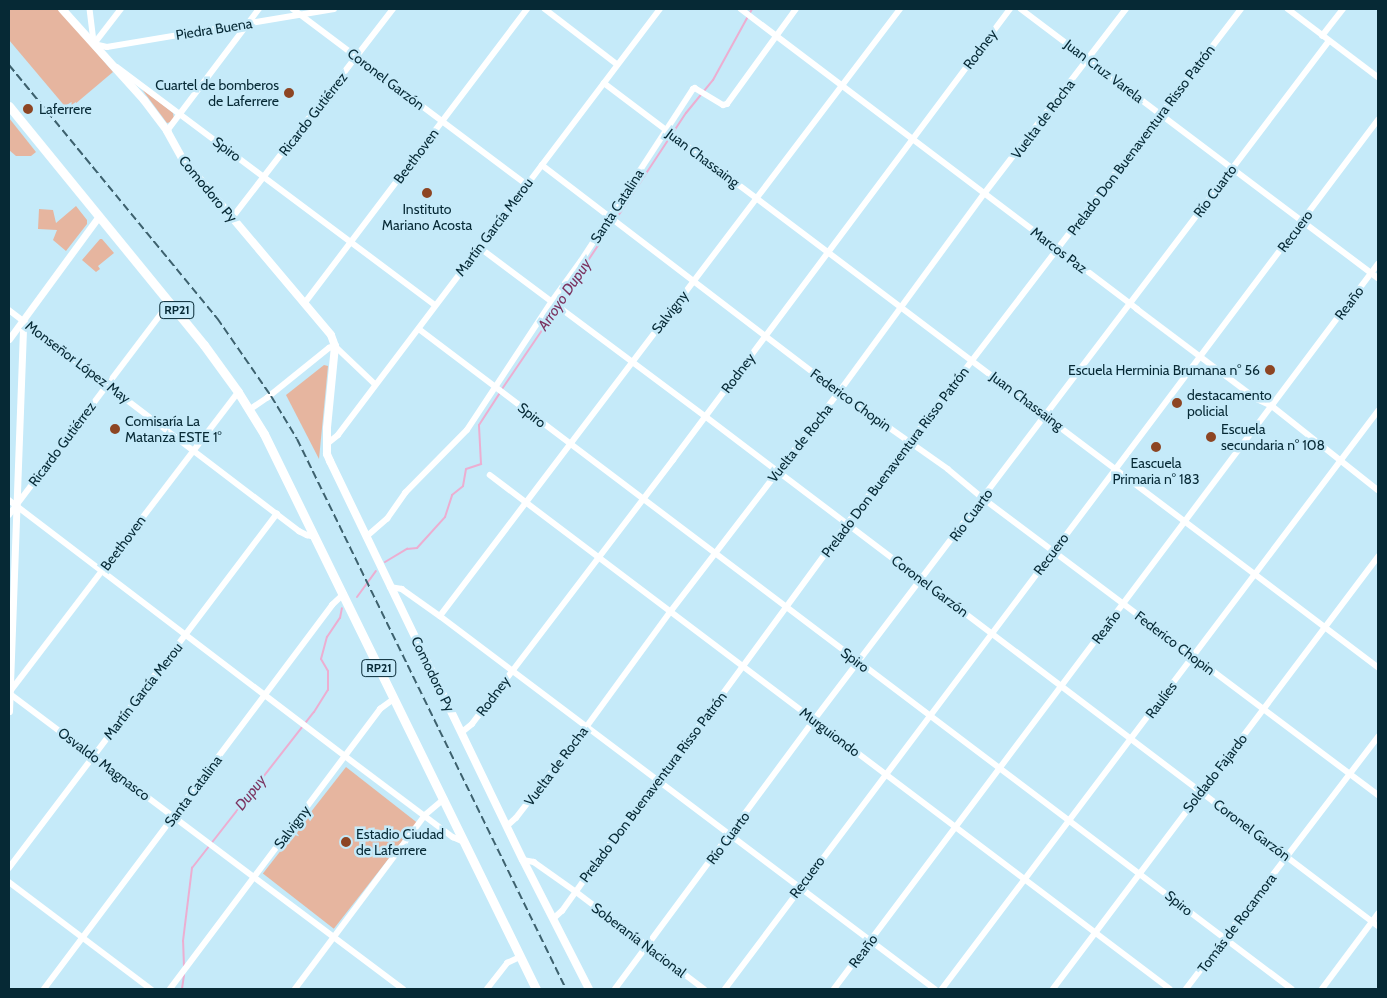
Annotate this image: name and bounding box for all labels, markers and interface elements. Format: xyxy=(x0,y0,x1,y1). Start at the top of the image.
street label: Piedra Buena xyxy=(174,15,254,43)
street label: Rodney xyxy=(960,26,1000,72)
street label: Juan Cruz Varela xyxy=(1061,36,1147,106)
street label: Prelado Don Buenaventura Risso Patrón xyxy=(1064,41,1218,239)
street label: Coronel Garzón xyxy=(344,45,428,113)
street label: Ricardo Gutiérrez xyxy=(275,69,351,159)
street label: Vuelta de Rocha xyxy=(1008,76,1078,162)
place label: Cuartel de bomberos de Laferrere xyxy=(155,77,279,110)
marker: Cuartel de bomberos de Laferrere xyxy=(283,87,295,99)
place label: Laferrere xyxy=(39,101,92,117)
marker: Laferrere xyxy=(21,102,35,116)
street label: Beethoven xyxy=(390,125,442,187)
street label: Juan Chassaing xyxy=(663,125,743,191)
street label: Spiro xyxy=(210,133,244,165)
street label: Comodoro Py xyxy=(175,152,241,226)
street label: Río Cuarto xyxy=(1190,161,1240,221)
street label: Santa Catalina xyxy=(587,166,647,246)
street label: Martín García Merou xyxy=(452,175,536,279)
marker: Instituto Mariano Acosta xyxy=(421,187,433,199)
place label: Instituto Mariano Acosta xyxy=(382,201,472,233)
street label: Recuero xyxy=(1274,207,1316,255)
street label: Marcos Paz xyxy=(1027,223,1091,277)
water label: Arroyo Dupuy xyxy=(535,256,595,334)
street label: Reaño xyxy=(1331,283,1367,323)
street label: Salvigny xyxy=(648,287,692,337)
road number: RP21 xyxy=(158,300,196,320)
street label: Monseñor López May xyxy=(22,317,134,407)
street label: Rodney xyxy=(718,350,758,396)
place label: Escuela Herminia Brumana n° 56 xyxy=(1068,362,1260,378)
street label: Prelado Don Buenaventura Risso Patrón xyxy=(818,363,972,561)
marker: Escuela Herminia Brumana n° 56 xyxy=(1264,364,1276,376)
street label: Federico Chopin xyxy=(807,365,895,435)
street label: Juan Chassaing xyxy=(987,368,1067,434)
place label: destacamento policial xyxy=(1187,387,1272,420)
marker: destacamento policial xyxy=(1171,397,1183,409)
street label: Ricardo Gutiérrez xyxy=(25,399,99,489)
street label: Spiro xyxy=(515,399,549,431)
street label: Vuelta de Rocha xyxy=(764,400,836,486)
place label: Comisaría La Matanza ESTE 1° xyxy=(125,413,222,446)
place label: Escuela secundaria n° 108 xyxy=(1221,421,1325,454)
marker: Comisaría La Matanza ESTE 1° xyxy=(109,423,121,435)
marker: Escuela secundaria n° 108 xyxy=(1205,431,1217,443)
marker: Eascuela Primaria n° 183 xyxy=(1150,441,1162,453)
place label: Eascuela Primaria n° 183 xyxy=(1112,455,1200,488)
street label: Río Cuarto xyxy=(946,485,996,545)
street label: Beethoven xyxy=(97,512,149,574)
street label: Recuero xyxy=(1030,530,1072,578)
street label: Coronel Garzón xyxy=(888,552,972,620)
street label: Reaño xyxy=(1088,607,1124,647)
street label: Federico Chopin xyxy=(1132,607,1218,679)
street label: Comodoro Py xyxy=(408,634,458,714)
street label: Martín García Merou xyxy=(100,639,186,743)
street label: Spiro xyxy=(838,644,872,676)
road number: RP21 xyxy=(360,658,398,678)
street label: Rodney xyxy=(473,673,513,719)
street label: Raulíes xyxy=(1142,678,1180,722)
street label: Prelado Don Buenaventura Risso Patrón xyxy=(576,688,730,886)
street label: Murguiondo xyxy=(797,704,863,760)
street label: Vuelta de Rocha xyxy=(521,723,591,809)
street label: Osvaldo Magnasco xyxy=(55,724,153,804)
street label: Soldado Fajardo xyxy=(1179,730,1251,816)
street label: Santa Catalina xyxy=(161,752,225,830)
water label: Dupuy xyxy=(232,772,270,814)
street label: Coronel Garzón xyxy=(1210,796,1294,864)
street label: Salvigny xyxy=(270,802,314,852)
street label: Río Cuarto xyxy=(703,808,753,868)
place label: Estadio Ciudad de Laferrere xyxy=(356,826,444,859)
marker: Estadio Ciudad de Laferrere xyxy=(340,836,352,848)
street label: Recuero xyxy=(786,853,828,901)
street label: Tomás de Rocamora xyxy=(1194,870,1280,976)
street label: Spiro xyxy=(1162,887,1196,919)
street label: Soberanía Nacional xyxy=(588,899,690,981)
street label: Reaño xyxy=(845,931,881,971)

